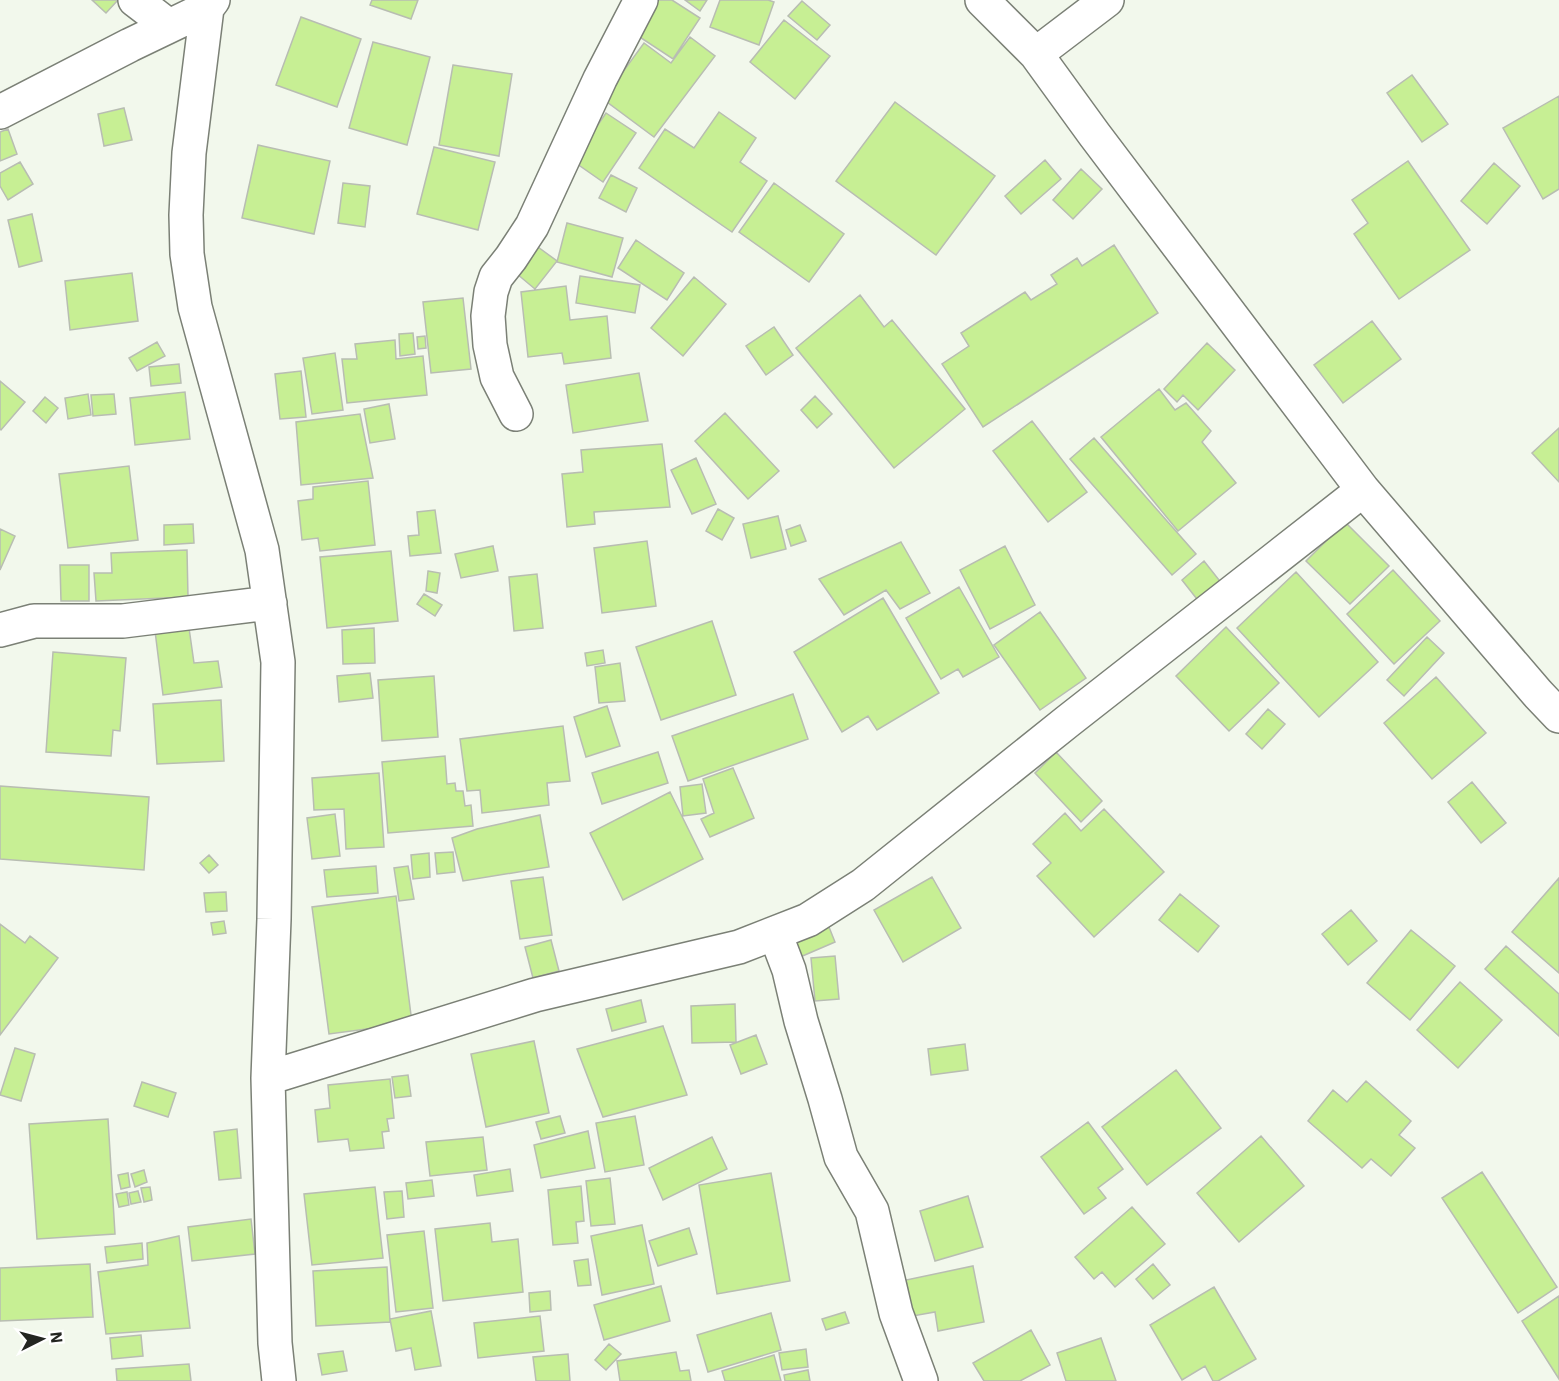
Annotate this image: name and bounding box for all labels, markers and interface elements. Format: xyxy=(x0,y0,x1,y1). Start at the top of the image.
north arrow xyxy=(12,1309,72,1369)
text: N xyxy=(46,1331,67,1344)

